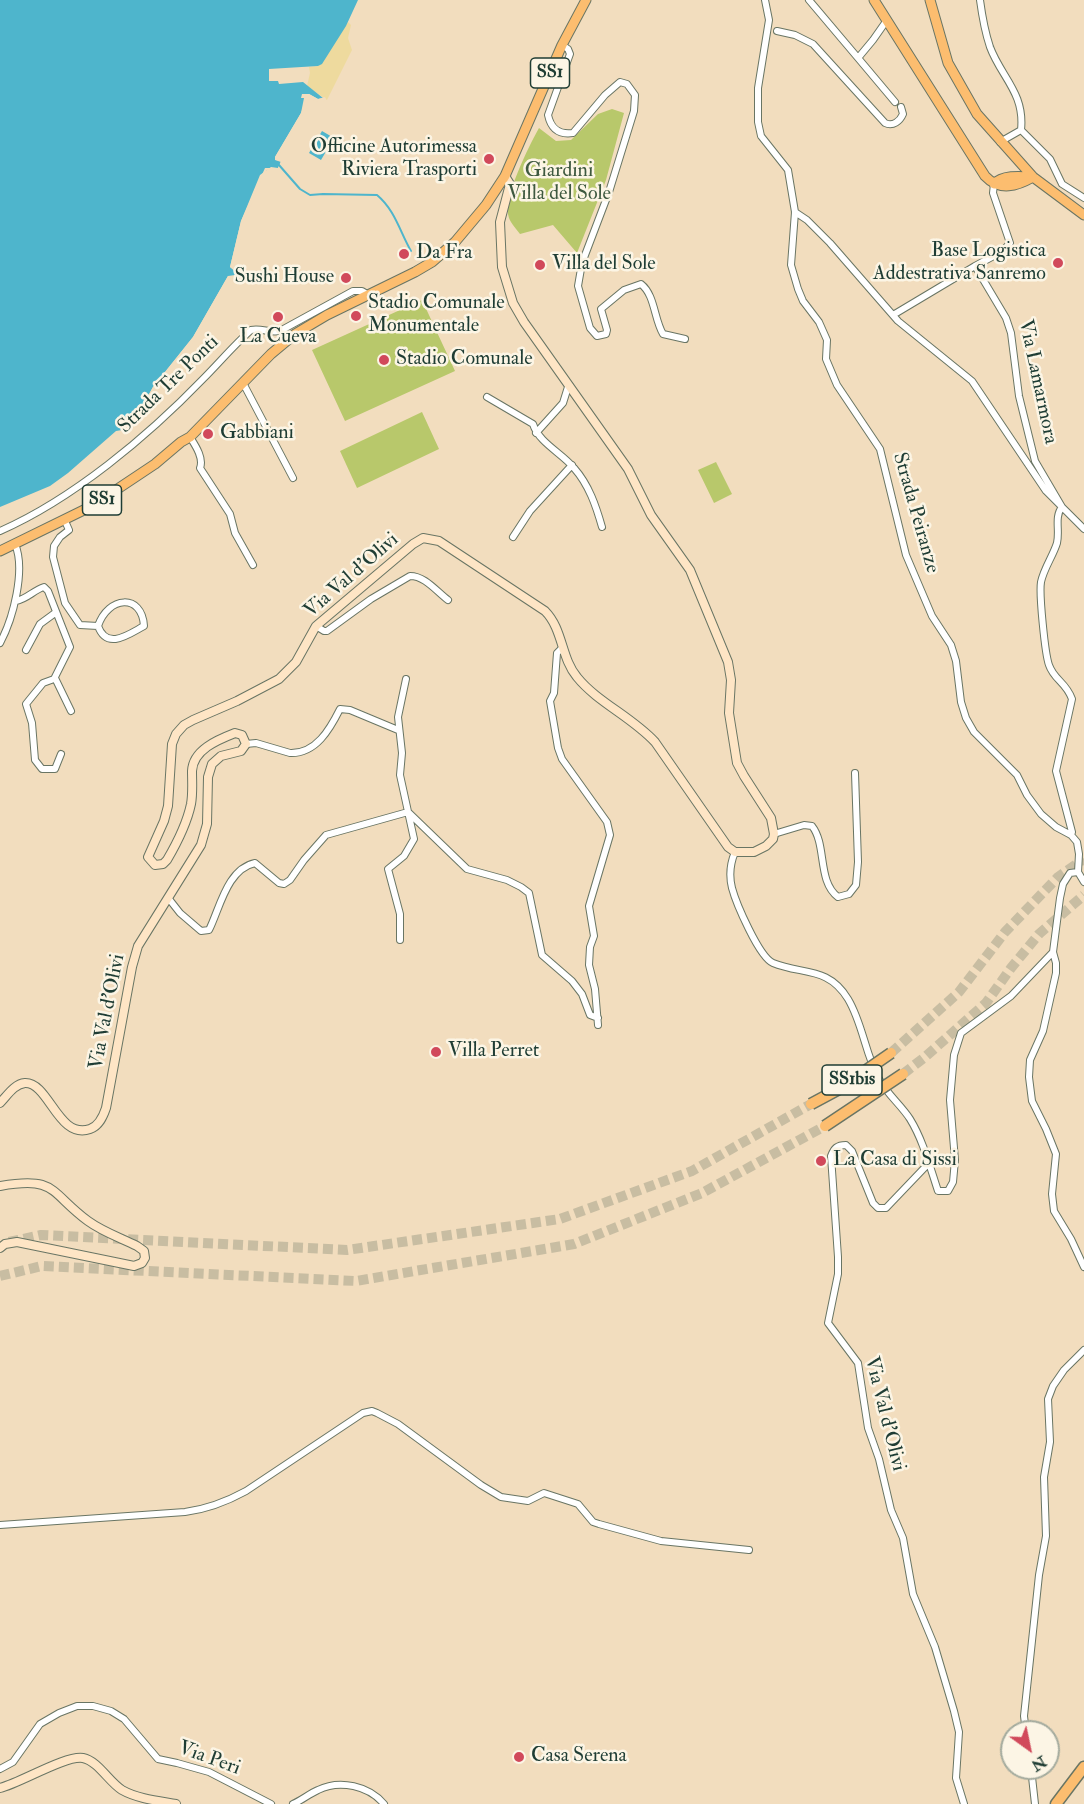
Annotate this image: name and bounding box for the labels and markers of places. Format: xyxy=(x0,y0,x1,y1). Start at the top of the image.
place label: Officine Autorimessa Riviera Trasporti xyxy=(311,136,477,183)
marker: Officine Autorimessa Riviera Trasporti xyxy=(482,152,496,166)
place label: Base Logistica Addestrativa Sanremo xyxy=(873,240,1046,287)
place label: Da Fra xyxy=(416,242,472,266)
marker: Da Fra xyxy=(397,247,411,261)
place label: Villa del Sole xyxy=(552,253,656,277)
marker: Base Logistica Addestrativa Sanremo xyxy=(1051,256,1065,270)
marker: Villa del Sole xyxy=(533,258,547,272)
place label: Sushi House xyxy=(234,266,334,290)
marker: Sushi House xyxy=(339,271,353,285)
place label: Stadio Comunale Monumentale xyxy=(368,292,505,339)
marker: Stadio Comunale Monumentale xyxy=(349,309,363,323)
marker: La Cueva xyxy=(271,310,285,324)
place label: La Cueva xyxy=(240,326,316,350)
place label: Stadio Comunale xyxy=(396,348,533,372)
marker: Stadio Comunale xyxy=(377,353,391,367)
place label: Gabbiani xyxy=(220,422,294,446)
marker: Gabbiani xyxy=(201,427,215,441)
place label: Villa Perret xyxy=(448,1040,539,1064)
marker: Villa Perret xyxy=(429,1045,443,1059)
place label: La Casa di Sissi xyxy=(833,1149,957,1173)
marker: La Casa di Sissi xyxy=(814,1154,828,1168)
place label: Casa Serena xyxy=(531,1745,627,1769)
marker: Casa Serena xyxy=(512,1750,526,1764)

